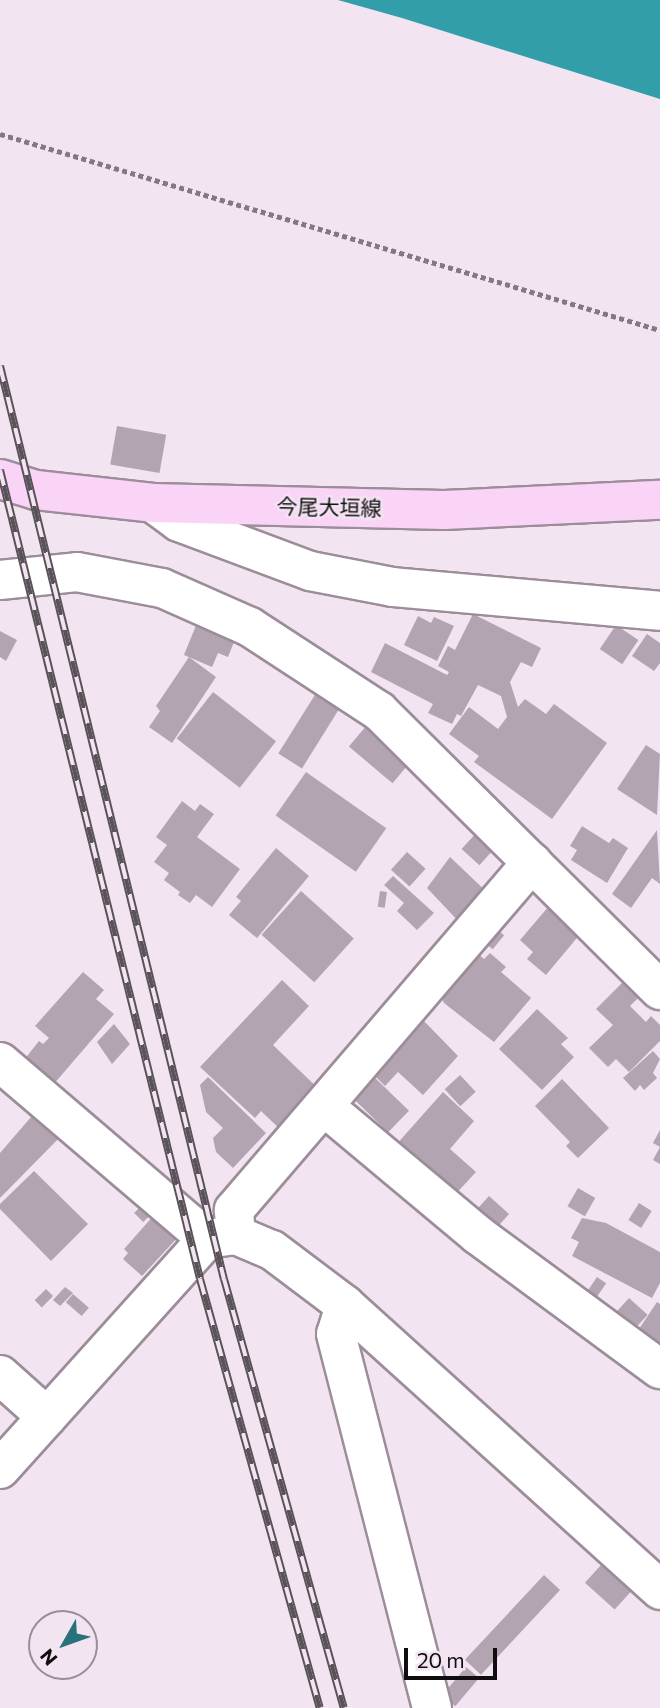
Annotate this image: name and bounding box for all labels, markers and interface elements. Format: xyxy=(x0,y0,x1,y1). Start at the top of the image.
street label: 今尾大垣線 xyxy=(276,493,382,521)
north arrow xyxy=(28,1610,98,1680)
scale bar xyxy=(408,1634,501,1678)
text: N xyxy=(35,1645,61,1670)
text: 20 m xyxy=(417,1647,465,1672)

